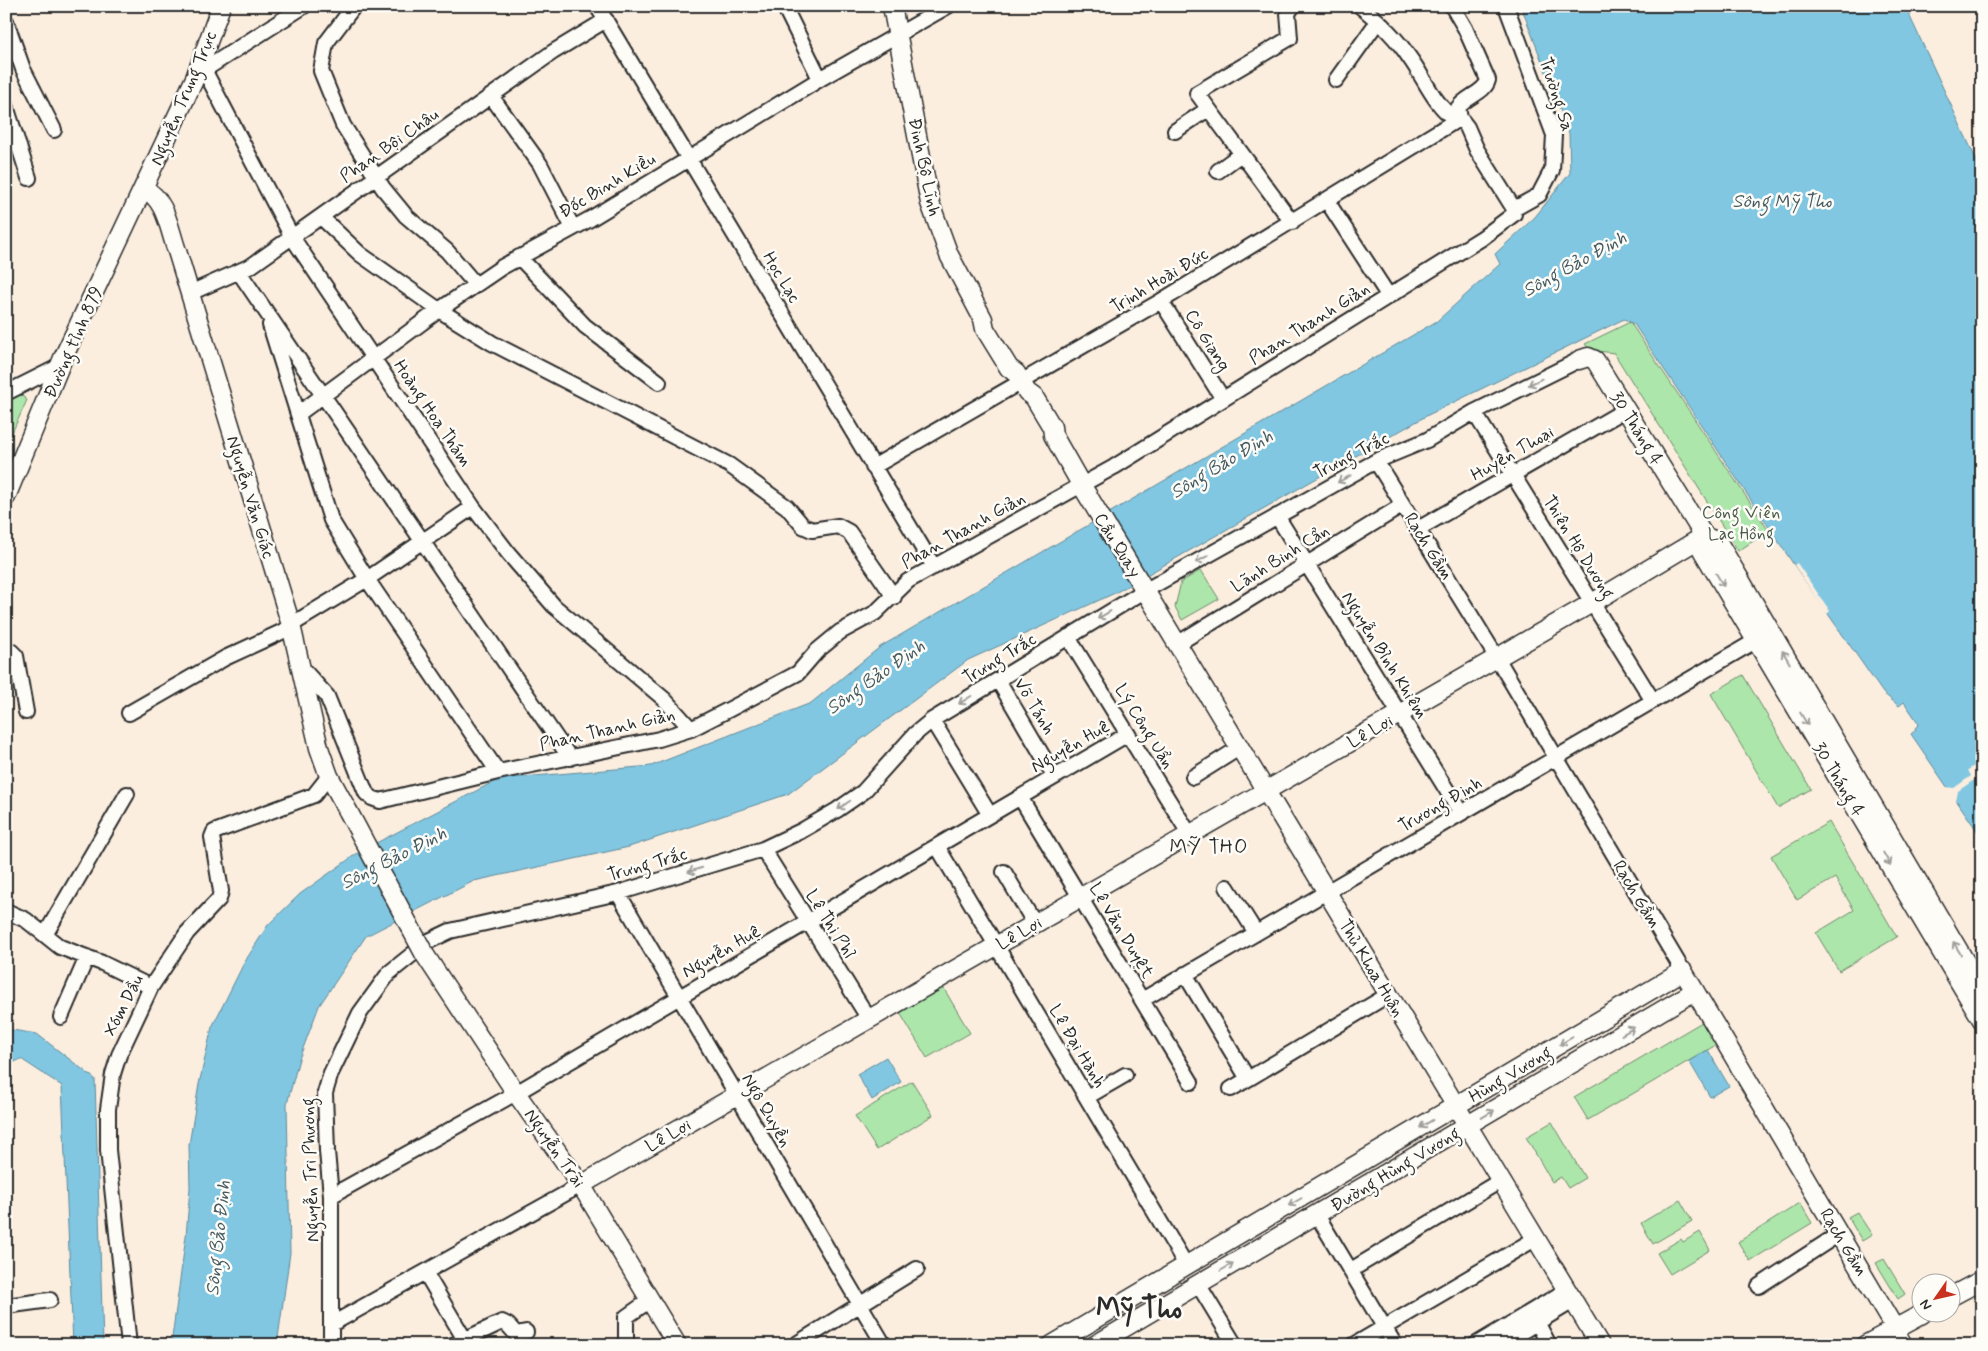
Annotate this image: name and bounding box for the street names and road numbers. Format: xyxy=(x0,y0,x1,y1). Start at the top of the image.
street label: Nguyễn Trung Trực xyxy=(145,27,225,170)
street label: Trường Sa xyxy=(1531,54,1579,135)
street label: Phan Bội Châu xyxy=(335,103,444,189)
street label: Đinh Bộ Lĩnh xyxy=(902,116,946,219)
street label: Đốc Binh Kiều xyxy=(555,148,660,224)
street label: Trịnh Hoài Đức xyxy=(1106,242,1213,320)
street label: Học Lạc xyxy=(756,247,806,308)
street label: Phan Thanh Giản xyxy=(1245,277,1375,371)
street label: Đường tỉnh 879 xyxy=(39,283,111,403)
street label: Cô Giang xyxy=(1178,305,1236,377)
street label: Hoàng Hoa Thám xyxy=(386,355,477,473)
street label: 30 Tháng 4 xyxy=(1602,387,1668,471)
street label: Huyện Thoại xyxy=(1467,420,1558,487)
street label: Trưng Trắc xyxy=(1310,427,1394,487)
street label: Nguyễn Văn Giác xyxy=(218,433,280,562)
street label: Phan Thanh Giản xyxy=(897,487,1030,575)
street label: Thiên Hộ Dương xyxy=(1535,491,1620,605)
street label: Rạch Gầm xyxy=(1398,508,1458,585)
street label: Cầu Quay xyxy=(1088,509,1146,583)
street label: Lãnh Binh Cẩn xyxy=(1227,519,1334,599)
street label: Nguyễn Bỉnh Khiêm xyxy=(1334,587,1433,725)
street label: Trưng Trắc xyxy=(958,627,1042,692)
street label: Võ Tánh xyxy=(1008,674,1061,739)
street label: Lý Công Uẩn xyxy=(1107,679,1180,775)
street label: Phan Thanh Giản xyxy=(537,703,677,757)
street label: Lê Lợi xyxy=(1343,709,1398,755)
street label: Nguyễn Huệ xyxy=(1027,715,1115,781)
street label: 30 Tháng 4 xyxy=(1805,738,1870,822)
street label: Trương Định xyxy=(1394,771,1488,840)
street label: Trưng Trắc xyxy=(605,842,691,890)
street label: Rạch Gầm xyxy=(1606,856,1666,933)
street label: Lê Văn Duyệt xyxy=(1083,878,1159,983)
street label: Lê Thị Phỉ xyxy=(799,885,861,964)
street label: Lê Lợi xyxy=(992,911,1047,957)
street label: Thủ Khoa Huân xyxy=(1332,915,1410,1022)
street label: Nguyễn Huệ xyxy=(678,920,766,986)
street label: Xóm Dầu xyxy=(98,971,150,1040)
street label: Lê Đại Hành xyxy=(1043,1000,1111,1093)
street label: Hùng Vương xyxy=(1465,1041,1558,1111)
street label: Ngô Quyền xyxy=(734,1069,797,1153)
street label: Nguyễn Tri Phương xyxy=(296,1097,328,1243)
street label: Nguyễn Trãi xyxy=(516,1104,590,1194)
street label: Lê Lợi xyxy=(641,1113,696,1159)
street label: Đường Hùng Vương xyxy=(1326,1122,1466,1220)
street label: Rạch Gầm xyxy=(1813,1204,1873,1281)

